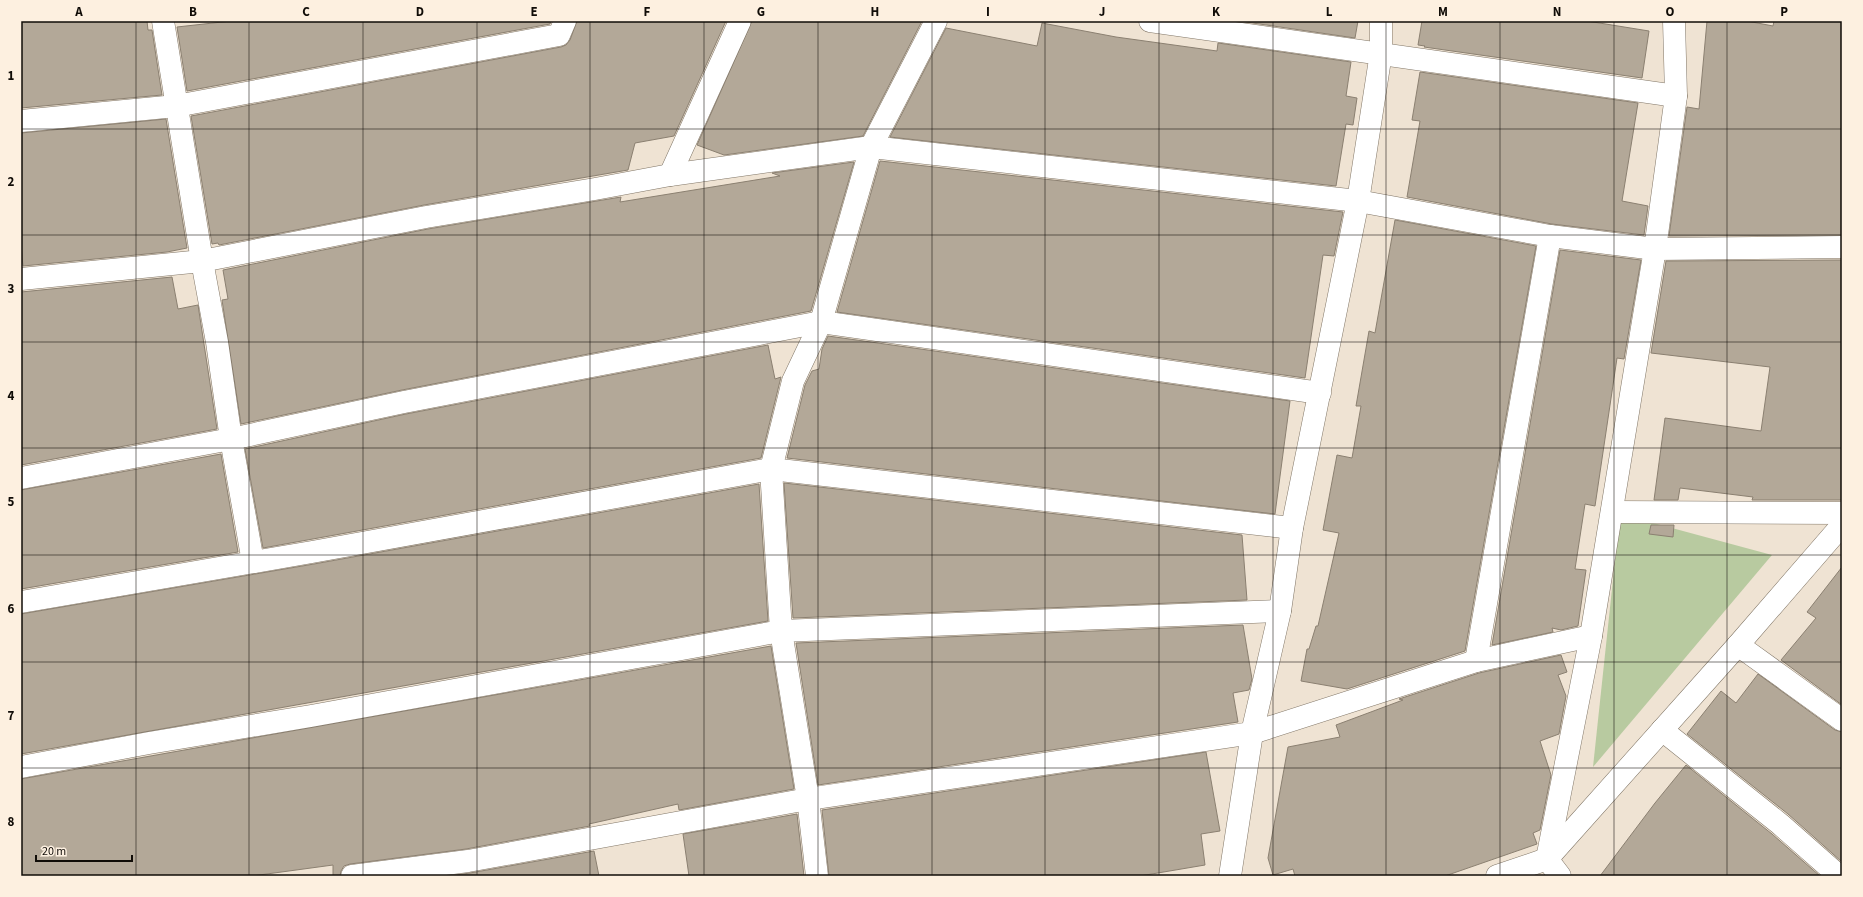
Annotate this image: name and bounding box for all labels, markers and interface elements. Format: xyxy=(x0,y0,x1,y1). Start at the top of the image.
text: A xyxy=(74,3,83,21)
text: B xyxy=(189,3,197,21)
text: C xyxy=(302,3,310,21)
text: D xyxy=(416,3,424,21)
text: E xyxy=(530,3,538,21)
text: F xyxy=(644,3,651,21)
text: G xyxy=(757,3,765,21)
text: H xyxy=(871,3,879,21)
text: I xyxy=(986,3,990,21)
text: J xyxy=(1099,3,1105,21)
text: K xyxy=(1212,3,1221,21)
text: L xyxy=(1326,3,1333,21)
text: M xyxy=(1438,3,1448,21)
text: N xyxy=(1553,3,1561,21)
text: O xyxy=(1666,3,1675,21)
text: P xyxy=(1780,3,1788,21)
text: 1 xyxy=(8,67,15,85)
text: 2 xyxy=(8,173,15,191)
text: 3 xyxy=(8,280,15,298)
text: 4 xyxy=(8,387,15,405)
text: 5 xyxy=(8,493,15,511)
text: 6 xyxy=(8,600,15,618)
text: 7 xyxy=(8,707,15,725)
text: 8 xyxy=(8,813,15,831)
scale bar xyxy=(36,837,132,863)
text: 20 m xyxy=(42,843,66,860)

